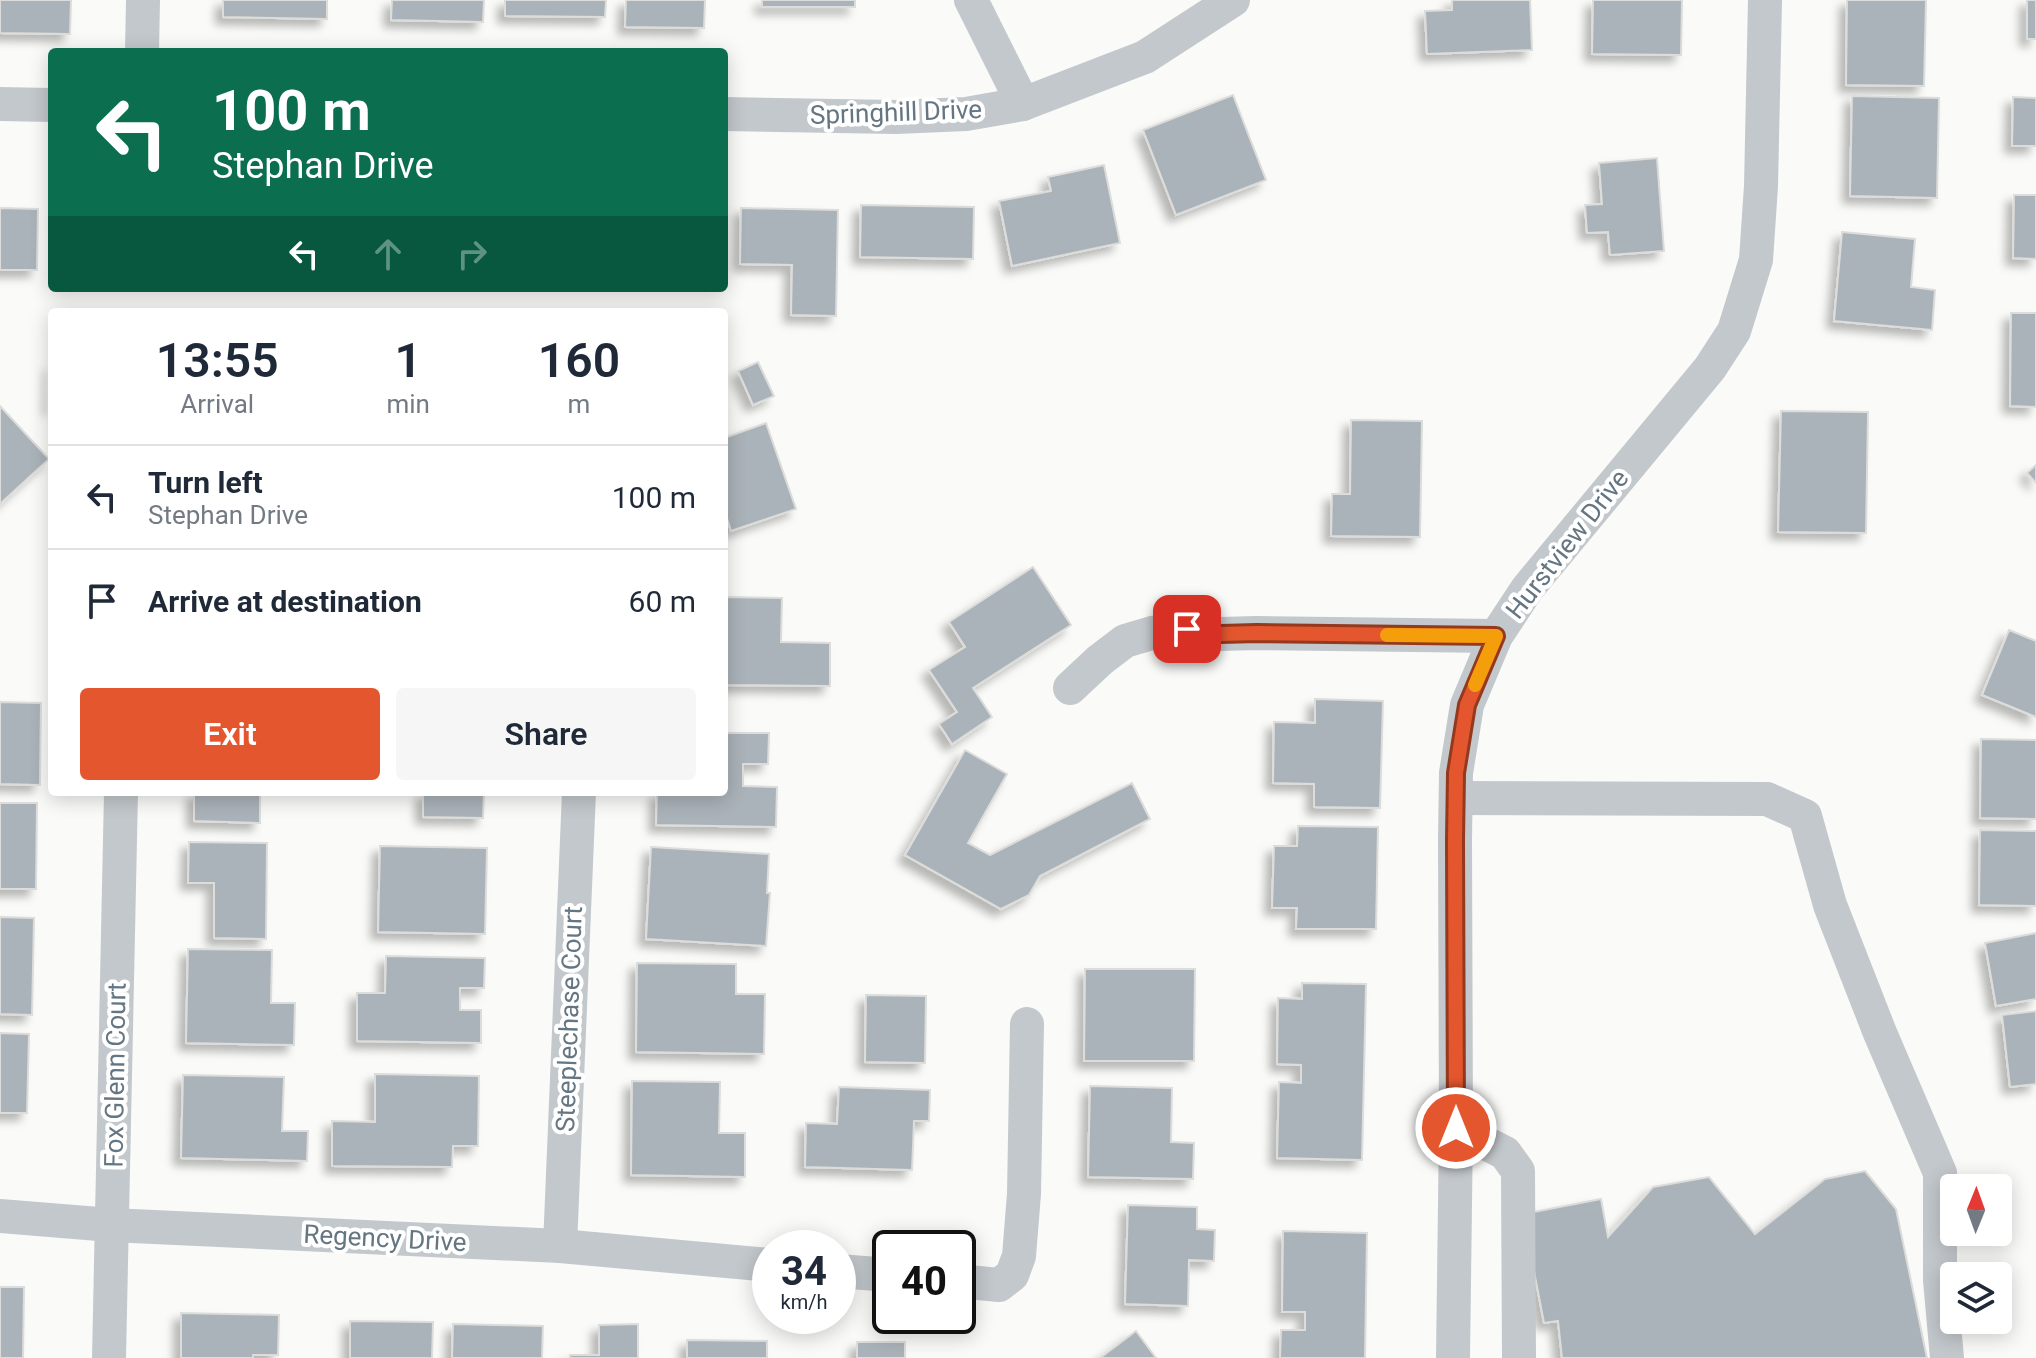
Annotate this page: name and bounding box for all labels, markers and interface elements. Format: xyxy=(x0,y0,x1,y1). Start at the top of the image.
text: 100 m xyxy=(212,78,371,144)
icon: left xyxy=(80,80,184,184)
street label: Springhill Drive xyxy=(809,94,983,130)
text: Stephan Drive xyxy=(212,145,434,187)
icon: left xyxy=(282,232,326,276)
icon: ahead xyxy=(366,232,410,276)
icon: right xyxy=(450,232,494,276)
text: 13:55 xyxy=(156,332,279,389)
text: 1 xyxy=(395,332,422,389)
text: 160 xyxy=(538,332,620,389)
text: Arrival xyxy=(180,389,254,419)
text: min xyxy=(386,389,430,419)
text: m xyxy=(568,389,590,419)
street label: Hurstview Drive xyxy=(1500,464,1634,624)
text: Turn left xyxy=(148,465,263,500)
icon: left xyxy=(80,475,124,519)
text: 100 m xyxy=(612,480,696,515)
text: Stephan Drive xyxy=(148,500,308,530)
icon: arrive xyxy=(80,579,124,623)
text: Arrive at destination xyxy=(148,584,422,619)
text: 60 m xyxy=(629,584,696,619)
pin xyxy=(1153,595,1221,663)
icon: arrive xyxy=(1165,607,1209,651)
button: Exit xyxy=(80,688,380,780)
button: Share xyxy=(396,688,696,780)
street label: Steeplechase Court xyxy=(550,906,588,1132)
street label: Fox Glenn Court xyxy=(98,982,132,1168)
position arrow xyxy=(1414,1086,1498,1170)
north arrow xyxy=(1940,1174,2012,1246)
map controls xyxy=(1940,1174,2012,1334)
street label: Regency Drive xyxy=(303,1219,467,1257)
speed limit sign: 40 xyxy=(872,1230,976,1334)
text: 34 xyxy=(781,1248,827,1295)
button: layers xyxy=(1940,1262,2012,1334)
text: km/h xyxy=(781,1290,827,1314)

